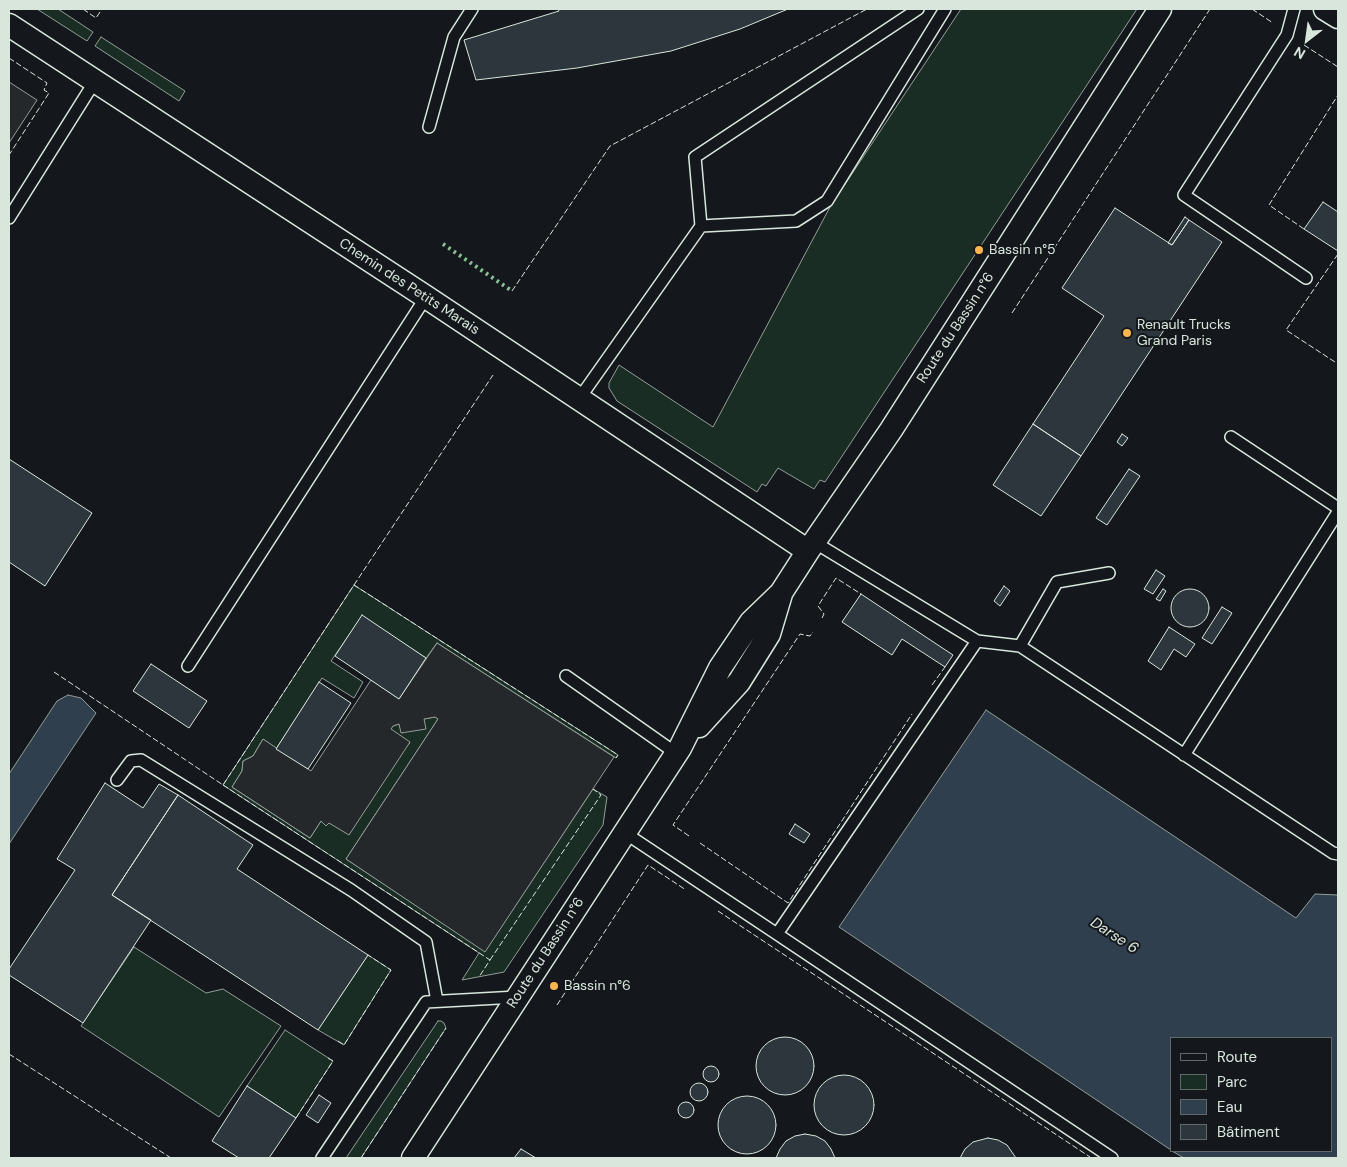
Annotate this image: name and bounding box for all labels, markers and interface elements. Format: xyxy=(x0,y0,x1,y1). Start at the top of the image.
north arrow xyxy=(1282,15,1332,65)
text: N xyxy=(1291,43,1308,63)
street label: Chemin des Petits Marais xyxy=(336,235,482,339)
place label: Bassin n°5 xyxy=(989,242,1056,258)
marker: Bassin n°5 xyxy=(973,244,985,256)
street label: Route du Bassin n°6 xyxy=(914,270,998,386)
place label: Renault Trucks Grand Paris xyxy=(1137,317,1231,350)
marker: Renault Trucks Grand Paris xyxy=(1121,327,1133,339)
street label: Route du Bassin n°6 xyxy=(504,895,588,1011)
water label: Darse 6 xyxy=(1087,914,1141,958)
place label: Bassin n°6 xyxy=(564,978,631,994)
marker: Bassin n°6 xyxy=(548,980,560,992)
legend xyxy=(1170,1037,1332,1152)
text: Route xyxy=(1217,1047,1257,1067)
text: Parc xyxy=(1217,1072,1247,1092)
text: Eau xyxy=(1217,1097,1242,1117)
text: Bâtiment xyxy=(1217,1122,1280,1142)

